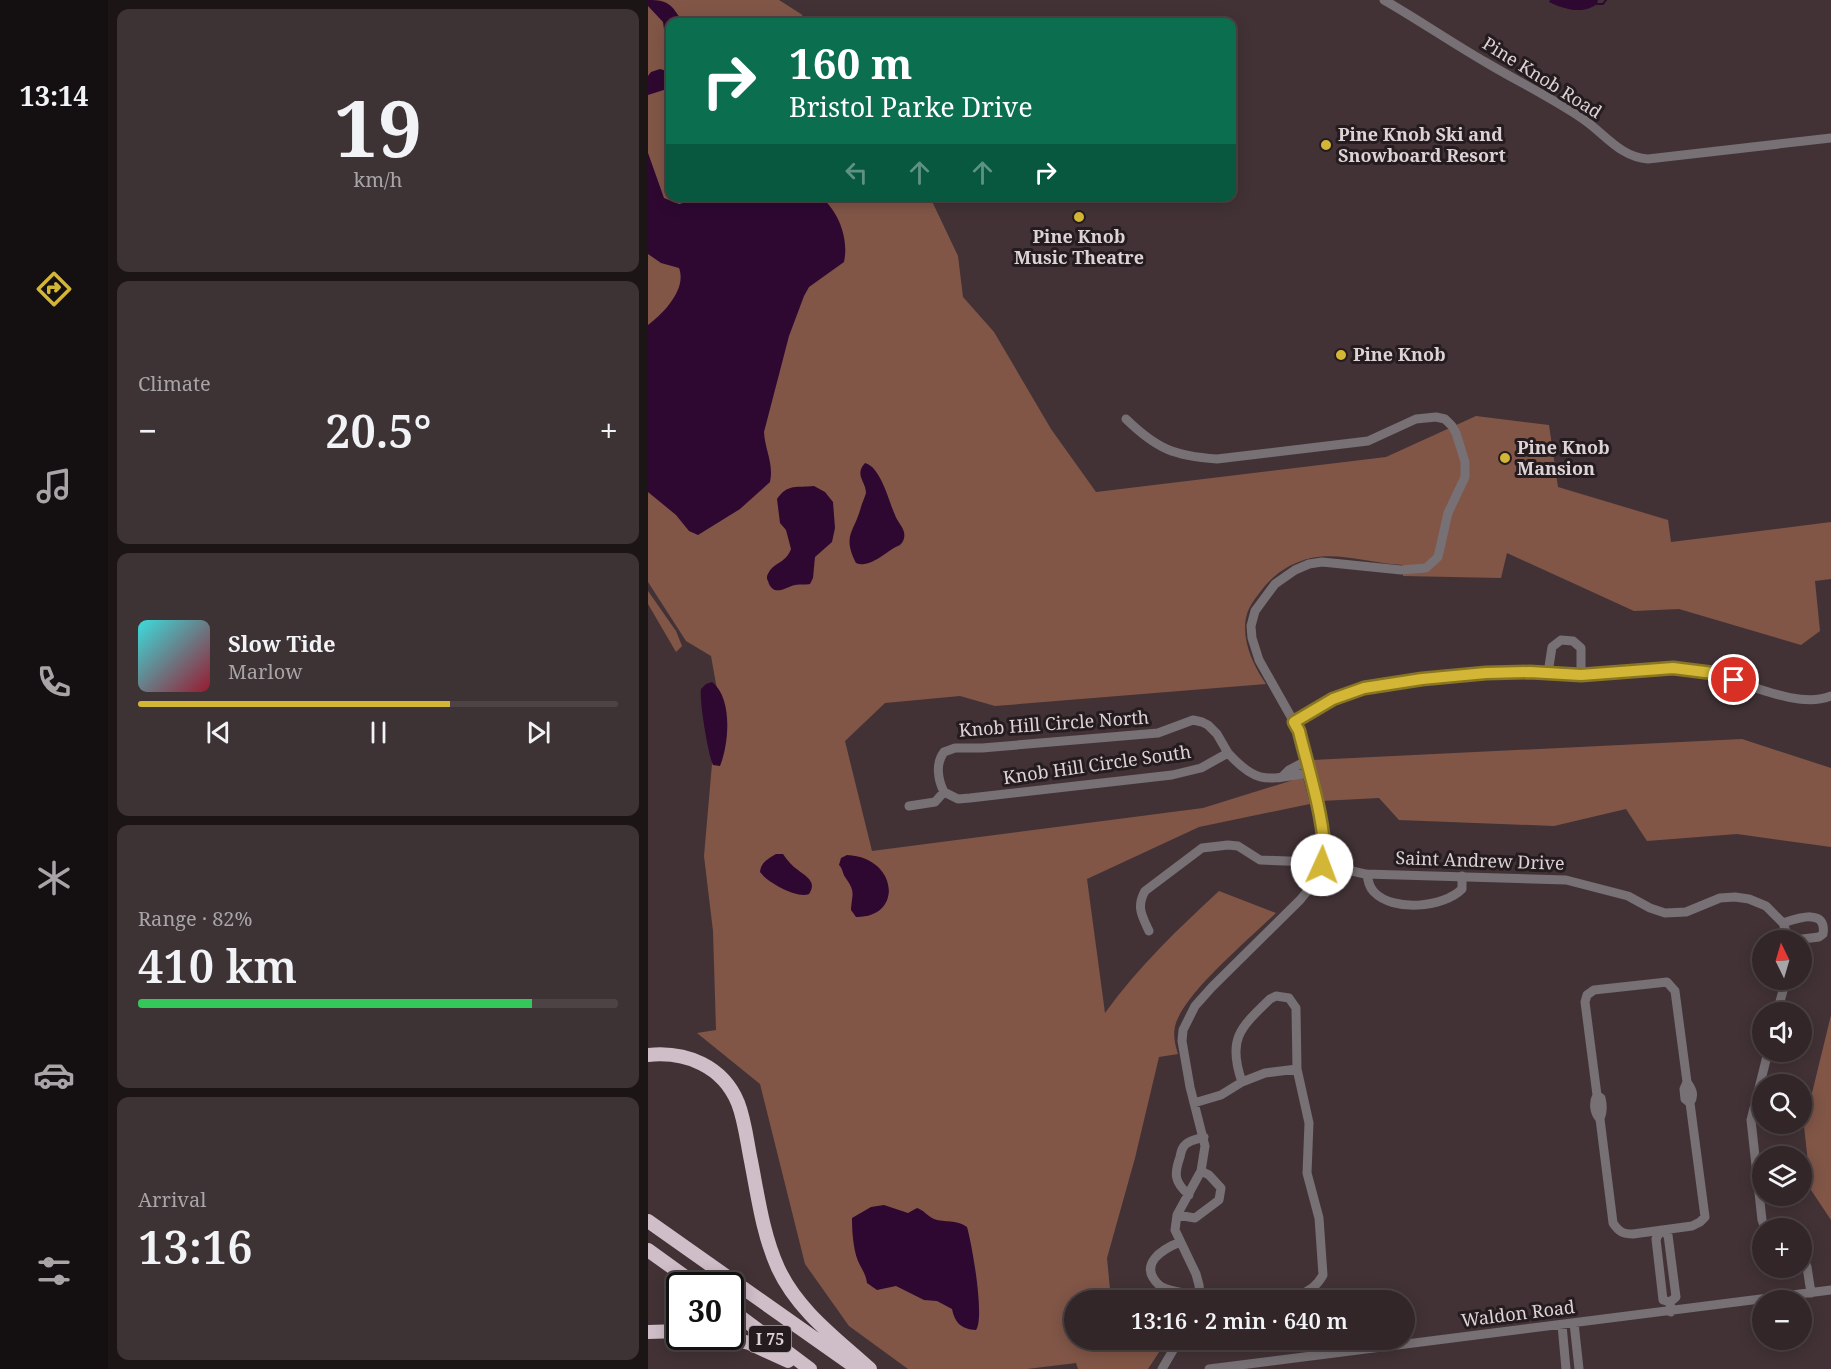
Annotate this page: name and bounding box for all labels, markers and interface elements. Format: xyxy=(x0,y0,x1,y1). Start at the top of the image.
street label: Pine Knob Road xyxy=(1478,31,1607,123)
text: 160 m xyxy=(789,34,913,91)
icon: right xyxy=(690,42,768,120)
text: 19 xyxy=(334,74,422,180)
text: 13:14 xyxy=(19,77,89,114)
text: Bristol Parke Drive xyxy=(789,88,1033,125)
place label: Pine Knob Ski and Snowboard Resort xyxy=(1338,122,1506,167)
marker: Pine Knob Ski and Snowboard Resort xyxy=(1319,138,1333,152)
icon: left xyxy=(840,156,873,189)
icon: ahead xyxy=(903,156,936,189)
icon: ahead xyxy=(966,156,999,189)
icon: right xyxy=(1029,156,1062,189)
text: km/h xyxy=(353,166,403,193)
marker: Pine Knob Music Theatre xyxy=(1072,210,1086,224)
place label: Pine Knob Music Theatre xyxy=(1014,224,1144,269)
icon: directions xyxy=(33,268,75,310)
place label: Pine Knob xyxy=(1353,342,1446,366)
marker: Pine Knob xyxy=(1334,348,1348,362)
text: Climate xyxy=(138,370,211,397)
text: 20.5° xyxy=(325,400,432,461)
text: − xyxy=(138,408,157,453)
text: + xyxy=(600,408,618,453)
place label: Pine Knob Mansion xyxy=(1517,435,1610,480)
marker: Pine Knob Mansion xyxy=(1498,451,1512,465)
icon: music xyxy=(33,465,75,507)
text: Slow Tide xyxy=(228,628,336,658)
pin xyxy=(1708,654,1759,705)
text: Marlow xyxy=(228,658,302,685)
icon: phone xyxy=(33,661,75,703)
icon: arrive xyxy=(1717,663,1750,696)
street label: Knob Hill Circle North xyxy=(958,704,1150,742)
icon: previous xyxy=(202,716,235,749)
icon: pause xyxy=(362,716,395,749)
icon: next xyxy=(522,716,555,749)
street label: Knob Hill Circle South xyxy=(1001,739,1192,789)
position arrow xyxy=(1290,833,1354,897)
street label: Saint Andrew Drive xyxy=(1395,845,1565,875)
icon: climate xyxy=(33,857,75,899)
text: Range · 82% xyxy=(138,905,252,932)
north arrow xyxy=(1752,930,1812,990)
map controls xyxy=(1752,930,1812,1350)
text: 410 km xyxy=(138,935,297,996)
button: sound xyxy=(1752,1002,1812,1062)
icon: car xyxy=(33,1054,75,1096)
button: search xyxy=(1752,1074,1812,1134)
button: layers xyxy=(1752,1146,1812,1206)
text: Arrival xyxy=(138,1186,206,1213)
text: 13:16 xyxy=(138,1216,253,1277)
button: + xyxy=(1752,1218,1812,1278)
icon: filters xyxy=(33,1250,75,1292)
speed limit sign: 30 xyxy=(666,1272,744,1350)
button: − xyxy=(1752,1290,1812,1350)
street label: Waldon Road xyxy=(1460,1294,1576,1332)
text: 13:16 · 2 min · 640 m xyxy=(1131,1305,1348,1335)
road number: I 75 xyxy=(749,1326,791,1352)

